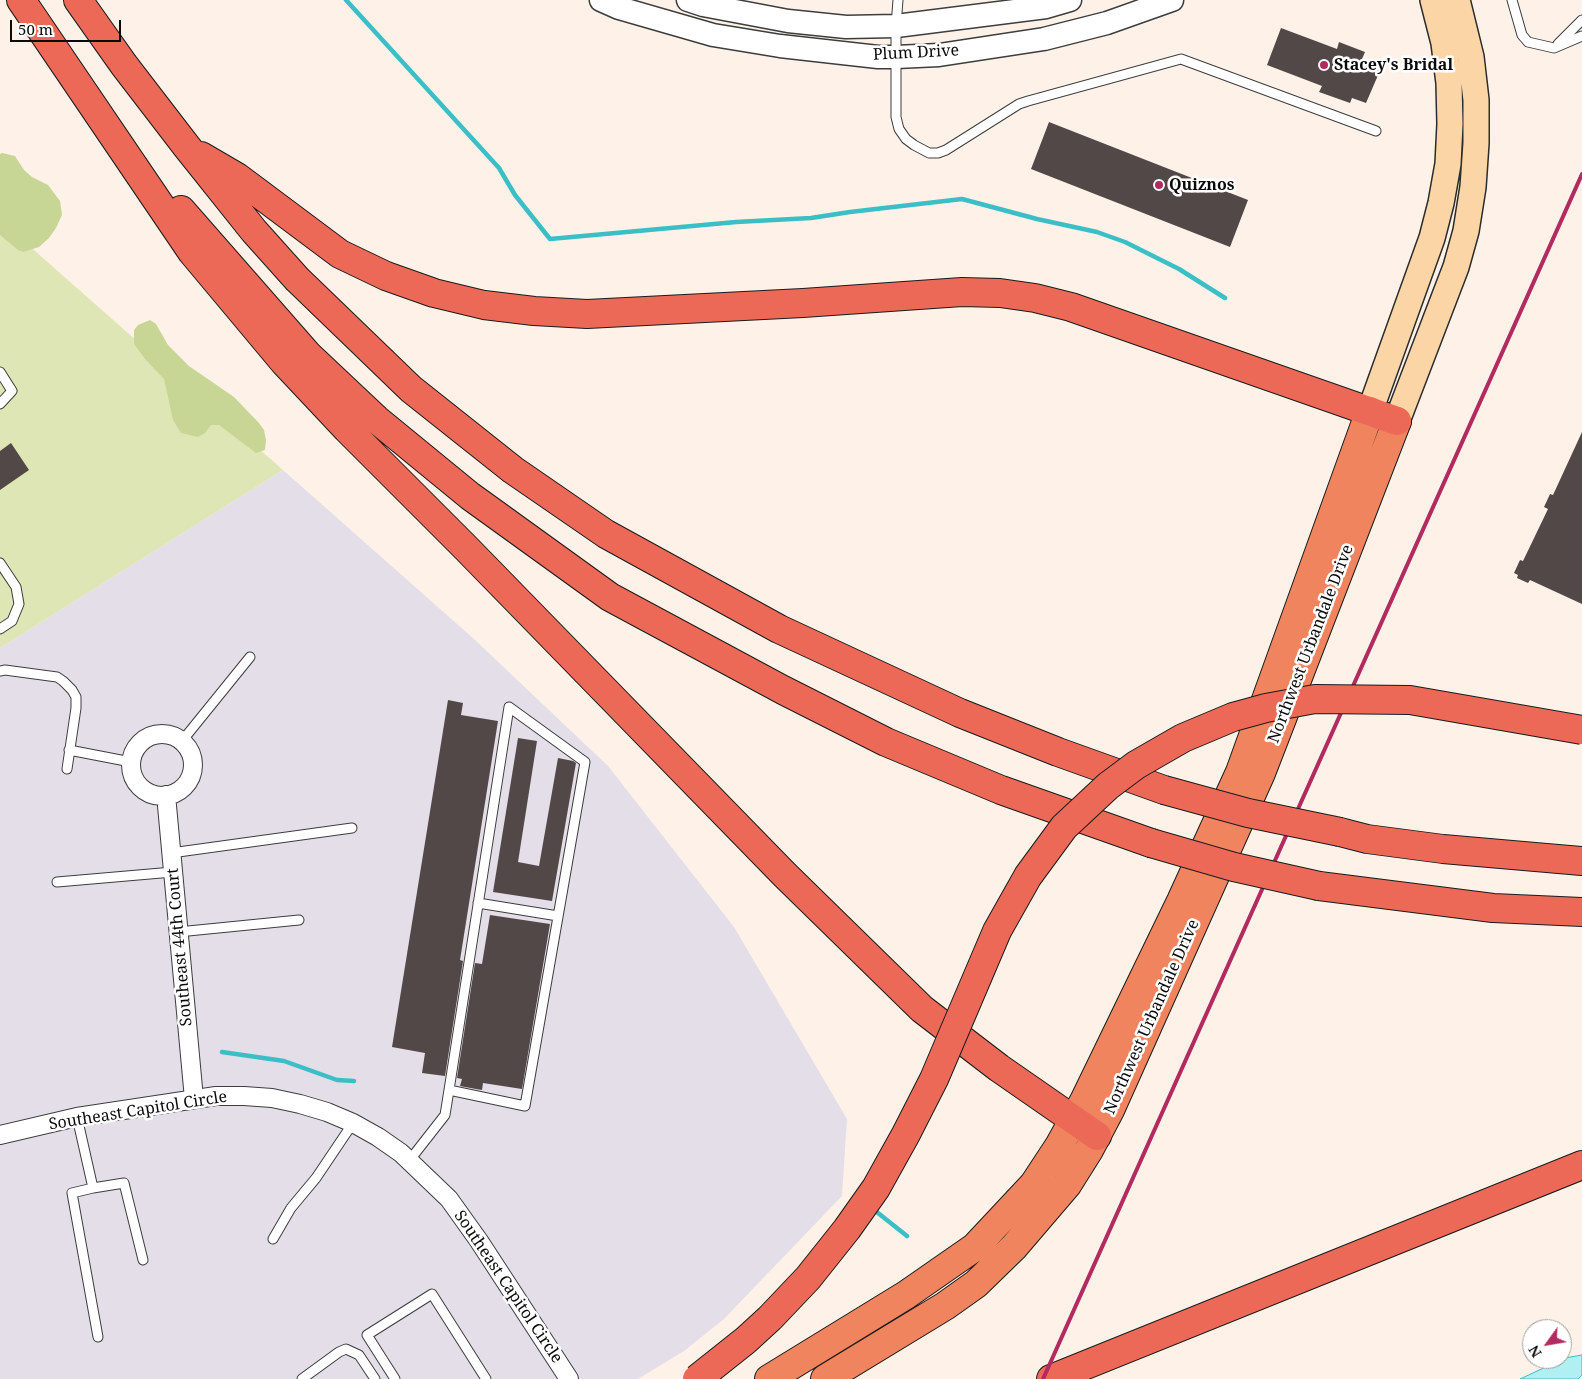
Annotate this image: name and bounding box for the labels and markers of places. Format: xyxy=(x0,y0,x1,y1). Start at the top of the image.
place label: Stacey's Bridal xyxy=(1334,55,1453,75)
marker: Stacey's Bridal xyxy=(1318,59,1330,71)
place label: Quiznos xyxy=(1169,175,1235,195)
marker: Quiznos xyxy=(1153,179,1165,191)

